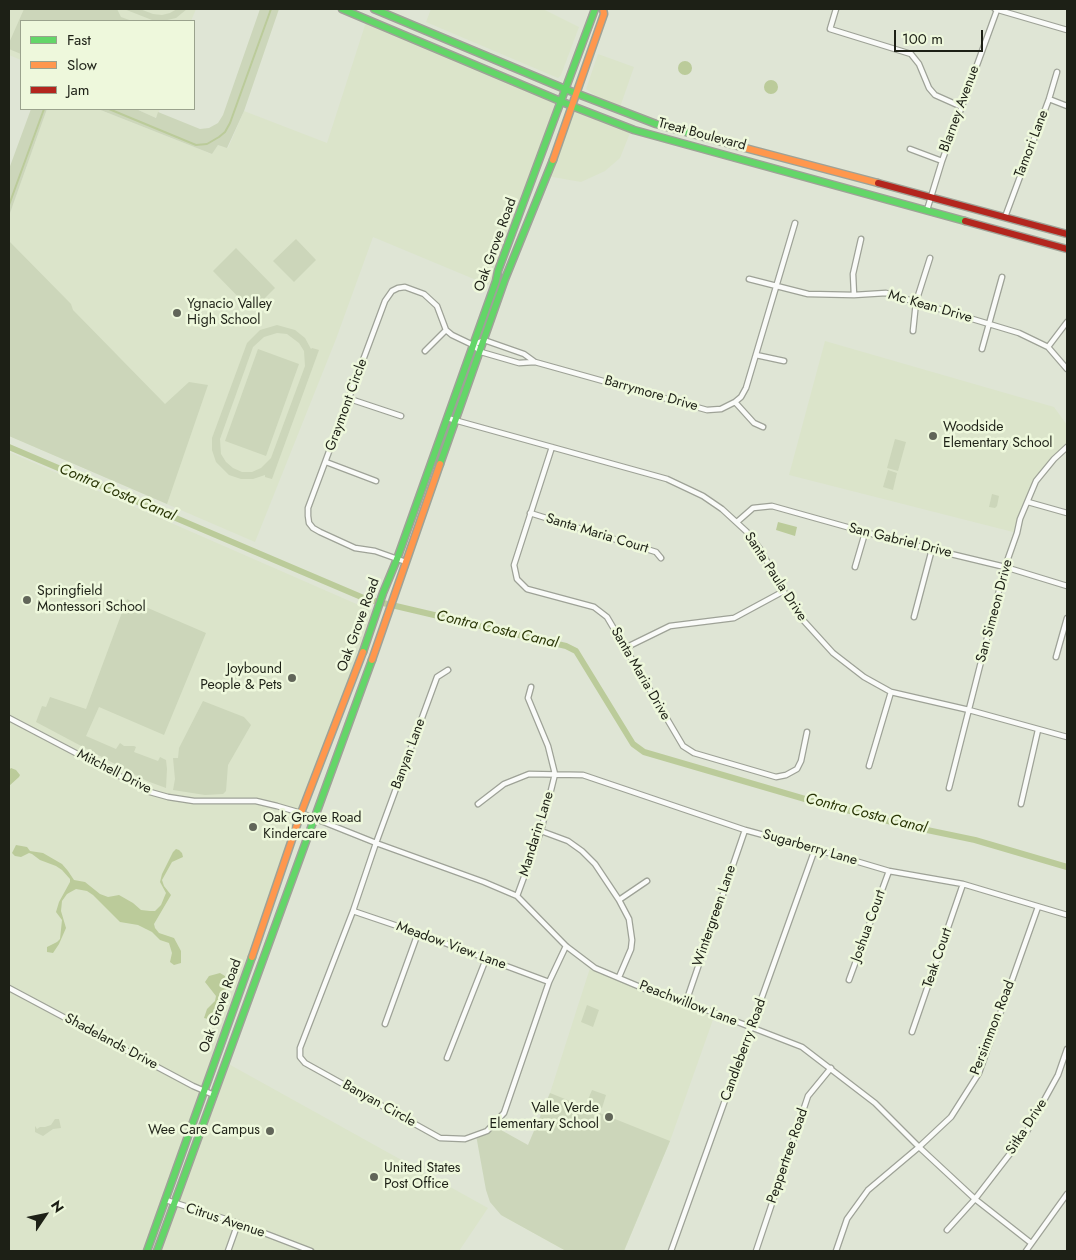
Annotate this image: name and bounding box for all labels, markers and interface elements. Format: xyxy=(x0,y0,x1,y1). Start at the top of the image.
legend xyxy=(20,20,195,110)
scale bar xyxy=(896,20,985,52)
text: 100 m xyxy=(902,28,943,50)
text: Fast xyxy=(67,29,91,51)
text: Slow xyxy=(67,54,97,76)
street label: Blarney Avenue xyxy=(937,63,983,155)
text: Jam xyxy=(67,79,90,101)
street label: Tamori Lane xyxy=(1011,108,1053,180)
street label: Treat Boulevard xyxy=(656,115,748,155)
street label: Oak Grove Road xyxy=(471,196,521,294)
street label: Mc Kean Drive xyxy=(886,287,974,327)
place label: Ygnacio Valley High School xyxy=(187,297,272,330)
marker: Ygnacio Valley High School xyxy=(171,307,183,319)
street label: Graymont Circle xyxy=(323,357,371,453)
street label: Barrymore Drive xyxy=(602,373,700,415)
place label: Woodside Elementary School xyxy=(943,420,1053,452)
marker: Woodside Elementary School xyxy=(927,430,939,442)
water label: Contra Costa Canal xyxy=(56,460,178,526)
street label: Santa Maria Court xyxy=(544,510,650,558)
street label: San Gabriel Drive xyxy=(847,520,953,562)
street label: Santa Paula Drive xyxy=(740,529,810,625)
street label: San Simeon Drive xyxy=(973,558,1017,664)
street label: Oak Grove Road xyxy=(334,576,384,674)
place label: Springfield Montessori School xyxy=(37,584,146,616)
marker: Springfield Montessori School xyxy=(21,594,33,606)
water label: Contra Costa Canal xyxy=(434,607,560,653)
street label: Santa Maria Drive xyxy=(607,624,673,724)
place label: Joybound People & Pets xyxy=(200,662,282,694)
marker: Joybound People & Pets xyxy=(286,672,298,684)
street label: Banyan Lane xyxy=(388,716,430,792)
street label: Mitchell Drive xyxy=(74,746,154,798)
street label: Mandarin Lane xyxy=(516,790,558,878)
water label: Contra Costa Canal xyxy=(803,790,929,838)
place label: Oak Grove Road Kindercare xyxy=(263,811,362,844)
marker: Oak Grove Road Kindercare xyxy=(247,821,259,833)
street label: Sugarberry Lane xyxy=(761,826,859,870)
street label: Wintergreen Lane xyxy=(690,863,740,969)
street label: Joshua Court xyxy=(848,888,890,964)
street label: Meadow View Lane xyxy=(394,918,508,974)
street label: Teak Court xyxy=(920,926,956,990)
street label: Oak Grove Road xyxy=(196,957,246,1055)
street label: Peachwillow Lane xyxy=(637,978,739,1030)
street label: Persimmon Road xyxy=(967,978,1019,1078)
street label: Candleberry Road xyxy=(718,996,770,1104)
street label: Shadelands Drive xyxy=(61,1010,161,1074)
street label: Banyan Circle xyxy=(339,1077,419,1131)
street label: Sitka Drive xyxy=(1003,1096,1051,1158)
place label: Valle Verde Elementary School xyxy=(489,1101,599,1134)
street label: Peppertree Road xyxy=(764,1106,812,1206)
marker: Valle Verde Elementary School xyxy=(603,1111,615,1123)
place label: Wee Care Campus xyxy=(148,1123,260,1139)
marker: Wee Care Campus xyxy=(264,1125,276,1137)
place label: United States Post Office xyxy=(384,1161,460,1194)
marker: United States Post Office xyxy=(368,1171,380,1183)
north arrow xyxy=(20,1190,70,1240)
text: N xyxy=(46,1196,69,1217)
street label: Citrus Avenue xyxy=(183,1200,267,1242)

